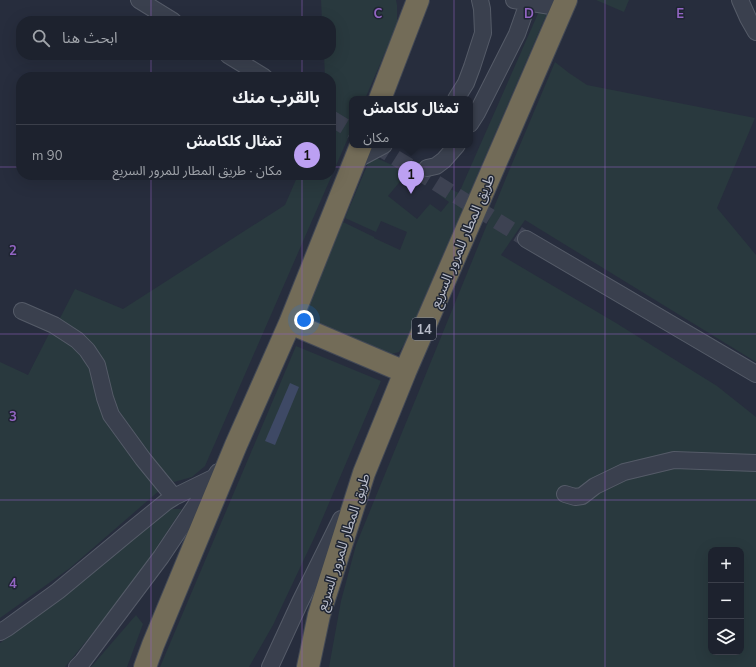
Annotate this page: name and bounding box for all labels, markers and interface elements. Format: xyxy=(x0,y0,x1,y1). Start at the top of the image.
text: C xyxy=(374,5,383,21)
text: D xyxy=(524,5,534,21)
text: E xyxy=(676,5,684,21)
search box xyxy=(16,16,336,60)
icon: search xyxy=(30,27,52,49)
text: ابحث هنا xyxy=(62,28,118,47)
text: بالقرب منك xyxy=(232,86,320,107)
popup xyxy=(349,96,473,148)
text: تمثال كلكامش xyxy=(363,98,459,117)
text: مكان xyxy=(363,129,389,145)
text: تمثال كلكامش xyxy=(186,131,282,150)
text: 90 m xyxy=(32,147,62,163)
text: 1 xyxy=(303,147,311,163)
pin: 1 xyxy=(398,161,424,194)
text: مكان · طريق المطار للمرور السريع xyxy=(113,162,282,178)
street label: طريق المطار للمرور السريع xyxy=(426,171,500,311)
text: 2 xyxy=(9,242,17,258)
your location xyxy=(294,310,314,330)
road number: 14 xyxy=(412,318,436,340)
text: 3 xyxy=(9,408,17,424)
street label: طريق المطار للمرور السريع xyxy=(312,471,376,614)
map controls xyxy=(708,547,744,655)
button: + xyxy=(708,547,744,583)
text: 4 xyxy=(9,575,17,591)
button: − xyxy=(708,583,744,619)
button: layers xyxy=(708,619,744,655)

